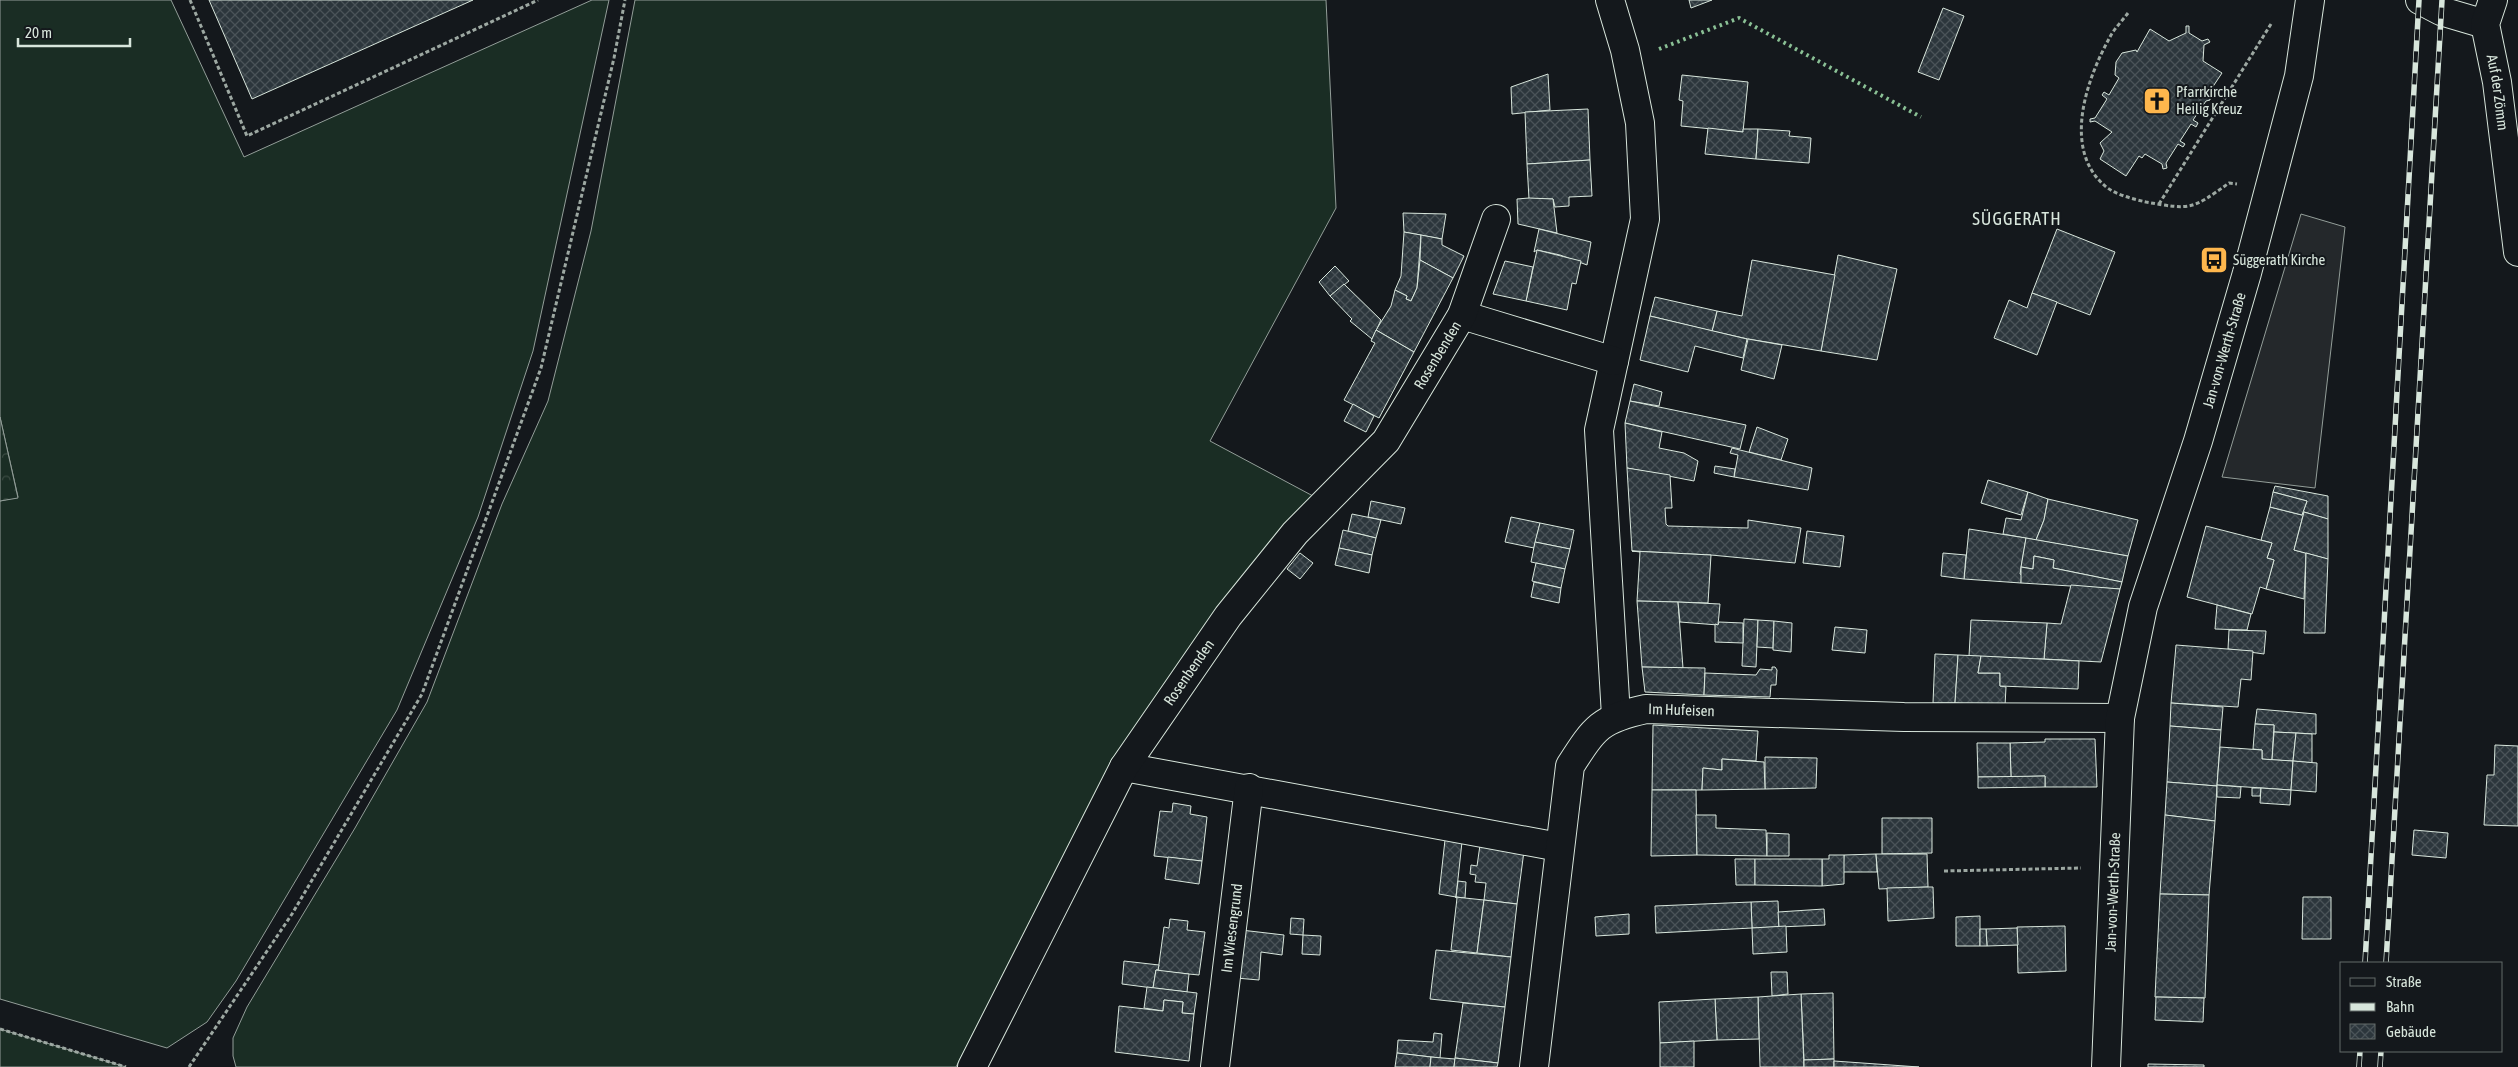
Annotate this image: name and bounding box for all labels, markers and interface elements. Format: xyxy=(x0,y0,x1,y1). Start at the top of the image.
scale bar xyxy=(18,15,130,47)
text: 20 m xyxy=(25,24,52,41)
street label: Auf der Zömm xyxy=(2484,53,2512,131)
place label: Pfarrkirche Heilig Kreuz xyxy=(2176,83,2243,117)
church icon: Pfarrkirche Heilig Kreuz xyxy=(2142,86,2172,116)
district label: SÜGGERATH xyxy=(1972,208,2062,229)
bus stop icon: Süggerath Kirche xyxy=(2199,245,2229,275)
place label: Süggerath Kirche xyxy=(2233,251,2325,268)
street label: Jan-von-Werth-Straße xyxy=(2199,290,2249,410)
street label: Rosenbenden xyxy=(1410,318,1464,392)
street label: Rosenbenden xyxy=(1160,636,1217,709)
street label: Im Hufeisen xyxy=(1648,700,1715,719)
street label: Jan-von-Werth-Straße xyxy=(2102,832,2123,952)
street label: Im Wiesengrund xyxy=(1218,882,1245,974)
legend xyxy=(2340,962,2503,1052)
text: Straße xyxy=(2386,973,2422,990)
text: Bahn xyxy=(2386,998,2415,1015)
text: Gebäude xyxy=(2386,1023,2436,1040)

